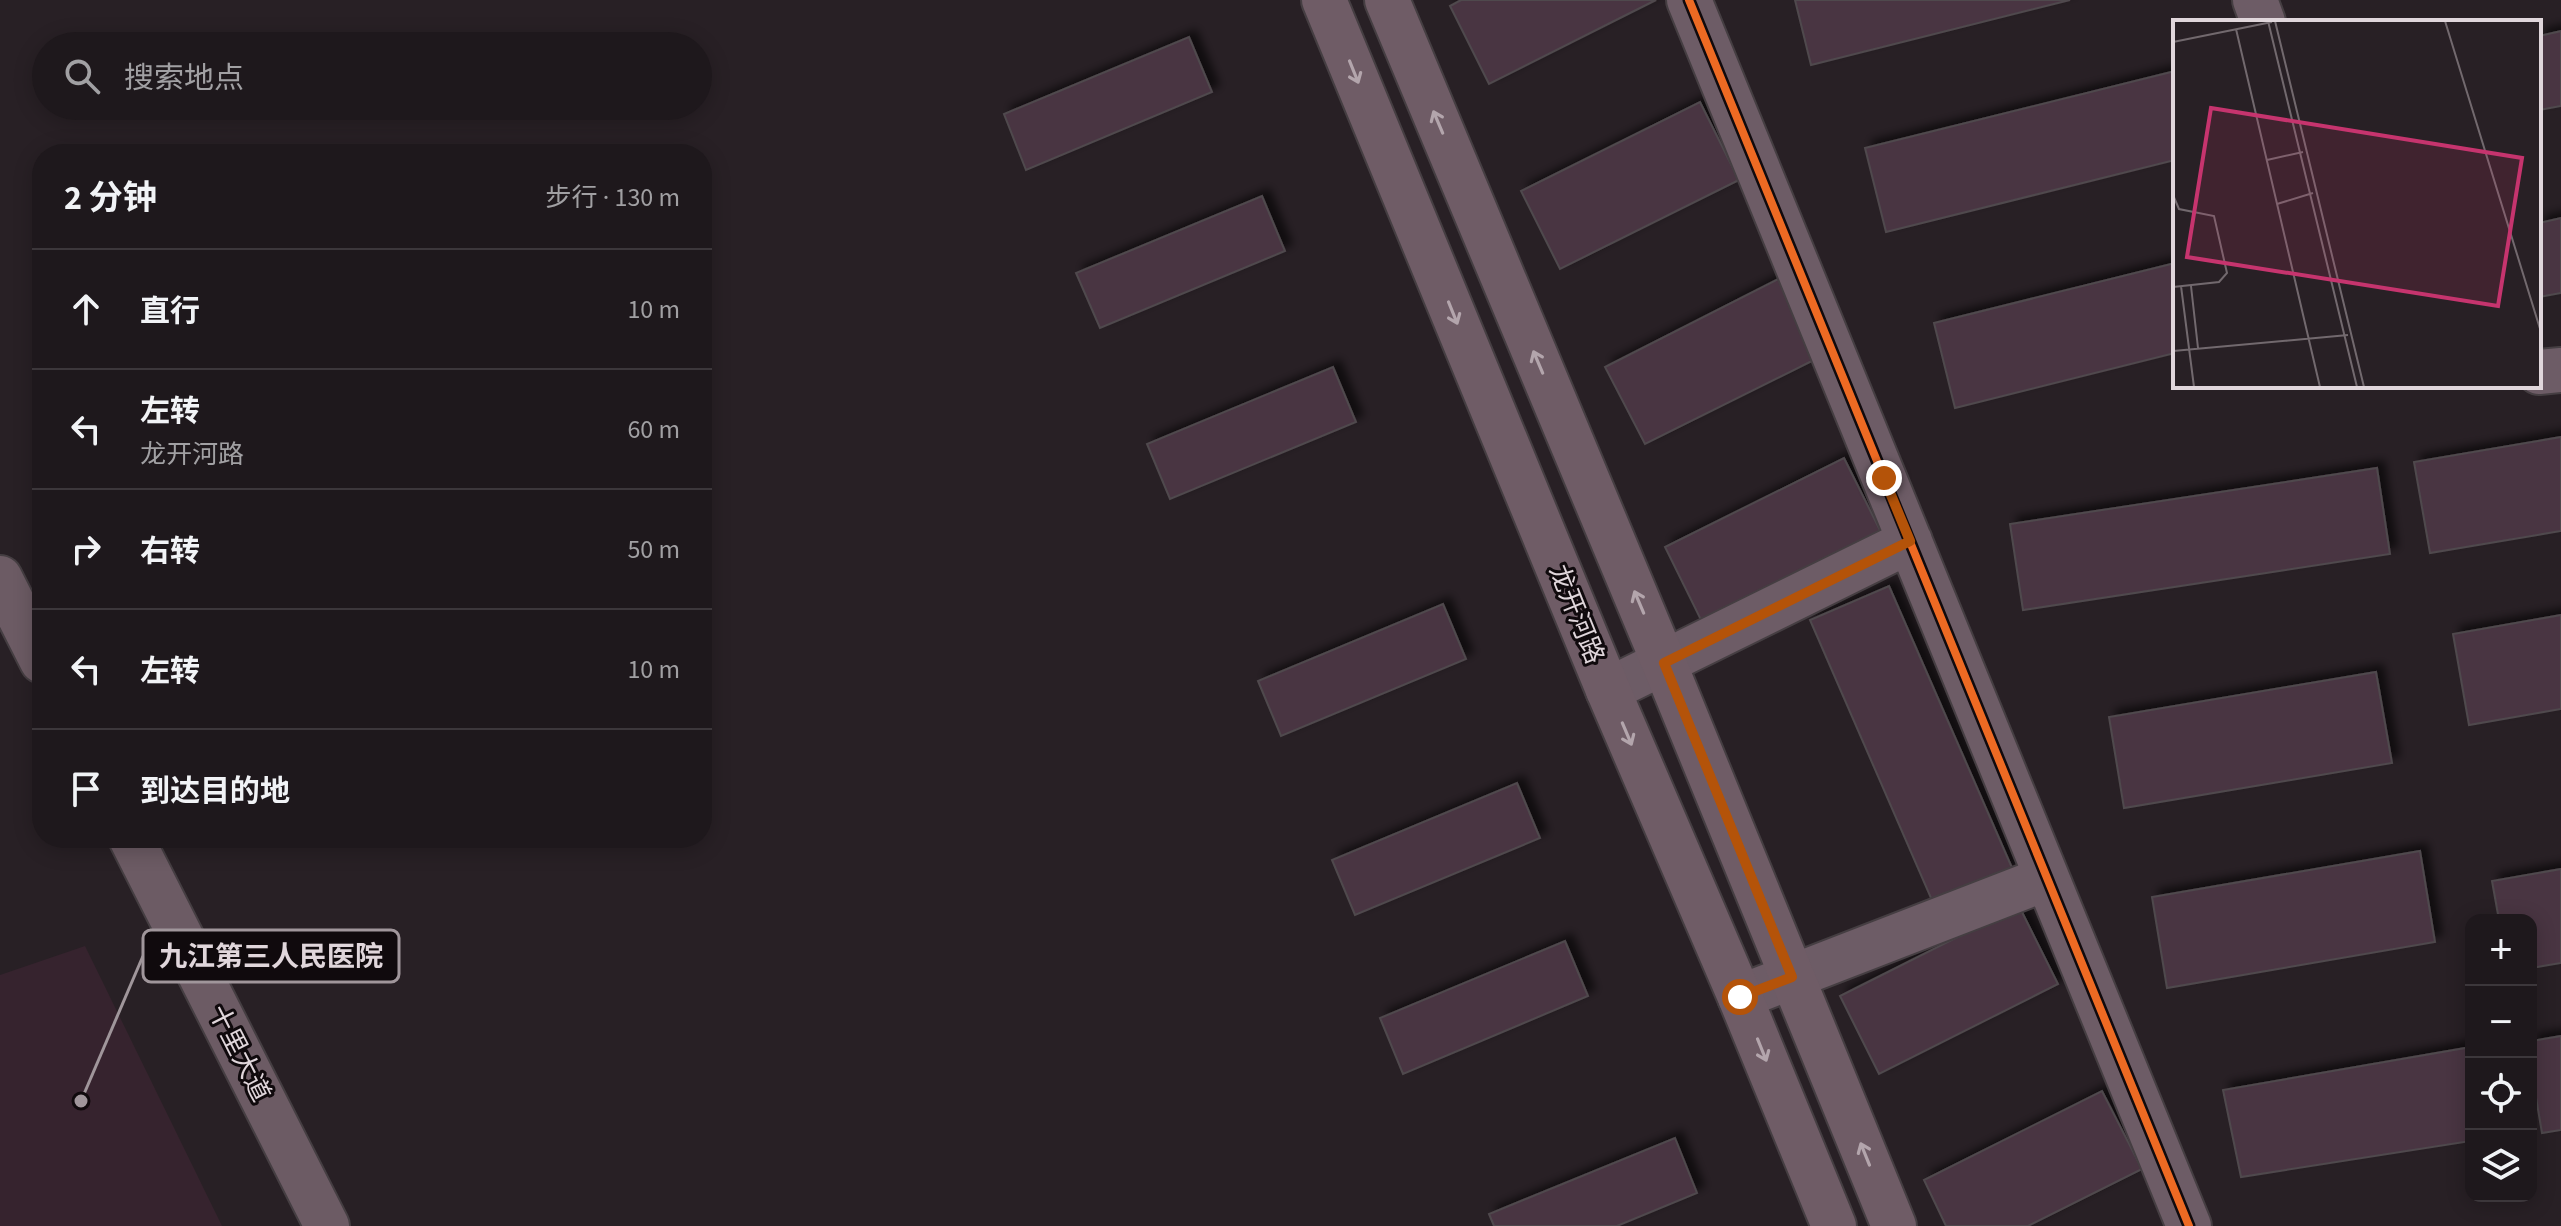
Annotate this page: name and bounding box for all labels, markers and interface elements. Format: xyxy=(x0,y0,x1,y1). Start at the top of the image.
inset map xyxy=(2173,20,2541,388)
search box xyxy=(32,32,712,120)
icon: search xyxy=(60,54,104,98)
text: 搜索地点 xyxy=(124,57,244,100)
one-way arrow xyxy=(1348,59,1362,84)
one-way arrow xyxy=(1430,111,1445,135)
text: 2 分钟 xyxy=(64,174,157,223)
text: 步行 · 130 m xyxy=(546,179,680,216)
icon: ahead xyxy=(64,287,108,331)
text: 直行 xyxy=(140,290,200,333)
text: 10 m xyxy=(627,291,680,328)
one-way arrow xyxy=(1447,300,1461,324)
one-way arrow xyxy=(1530,350,1545,375)
text: 左转 xyxy=(140,390,200,433)
icon: left xyxy=(64,407,108,451)
text: 60 m xyxy=(627,411,680,448)
text: 龙开河路 xyxy=(140,436,244,473)
route end xyxy=(1866,460,1902,496)
icon: right xyxy=(64,527,108,571)
text: 右转 xyxy=(140,530,200,573)
text: 50 m xyxy=(627,531,680,568)
street label: 龙开河路 xyxy=(1540,559,1613,669)
one-way arrow xyxy=(1630,590,1645,615)
icon: left xyxy=(64,647,108,691)
text: 左转 xyxy=(140,650,200,693)
text: 10 m xyxy=(627,651,680,688)
one-way arrow xyxy=(1621,721,1636,746)
icon: arrive xyxy=(64,767,108,811)
text: 到达目的地 xyxy=(140,770,290,813)
map controls xyxy=(2465,914,2537,1202)
button: + xyxy=(2465,914,2537,986)
callout: 九江第三人民医院 xyxy=(143,930,399,982)
text: 九江第三人民医院 xyxy=(159,937,383,977)
route start xyxy=(1722,979,1758,1015)
button: − xyxy=(2465,986,2537,1058)
street label: 十里大道 xyxy=(199,998,280,1108)
one-way arrow xyxy=(1756,1037,1770,1062)
button: locate xyxy=(2465,1058,2537,1130)
button: layers xyxy=(2465,1130,2537,1202)
one-way arrow xyxy=(1856,1142,1871,1167)

